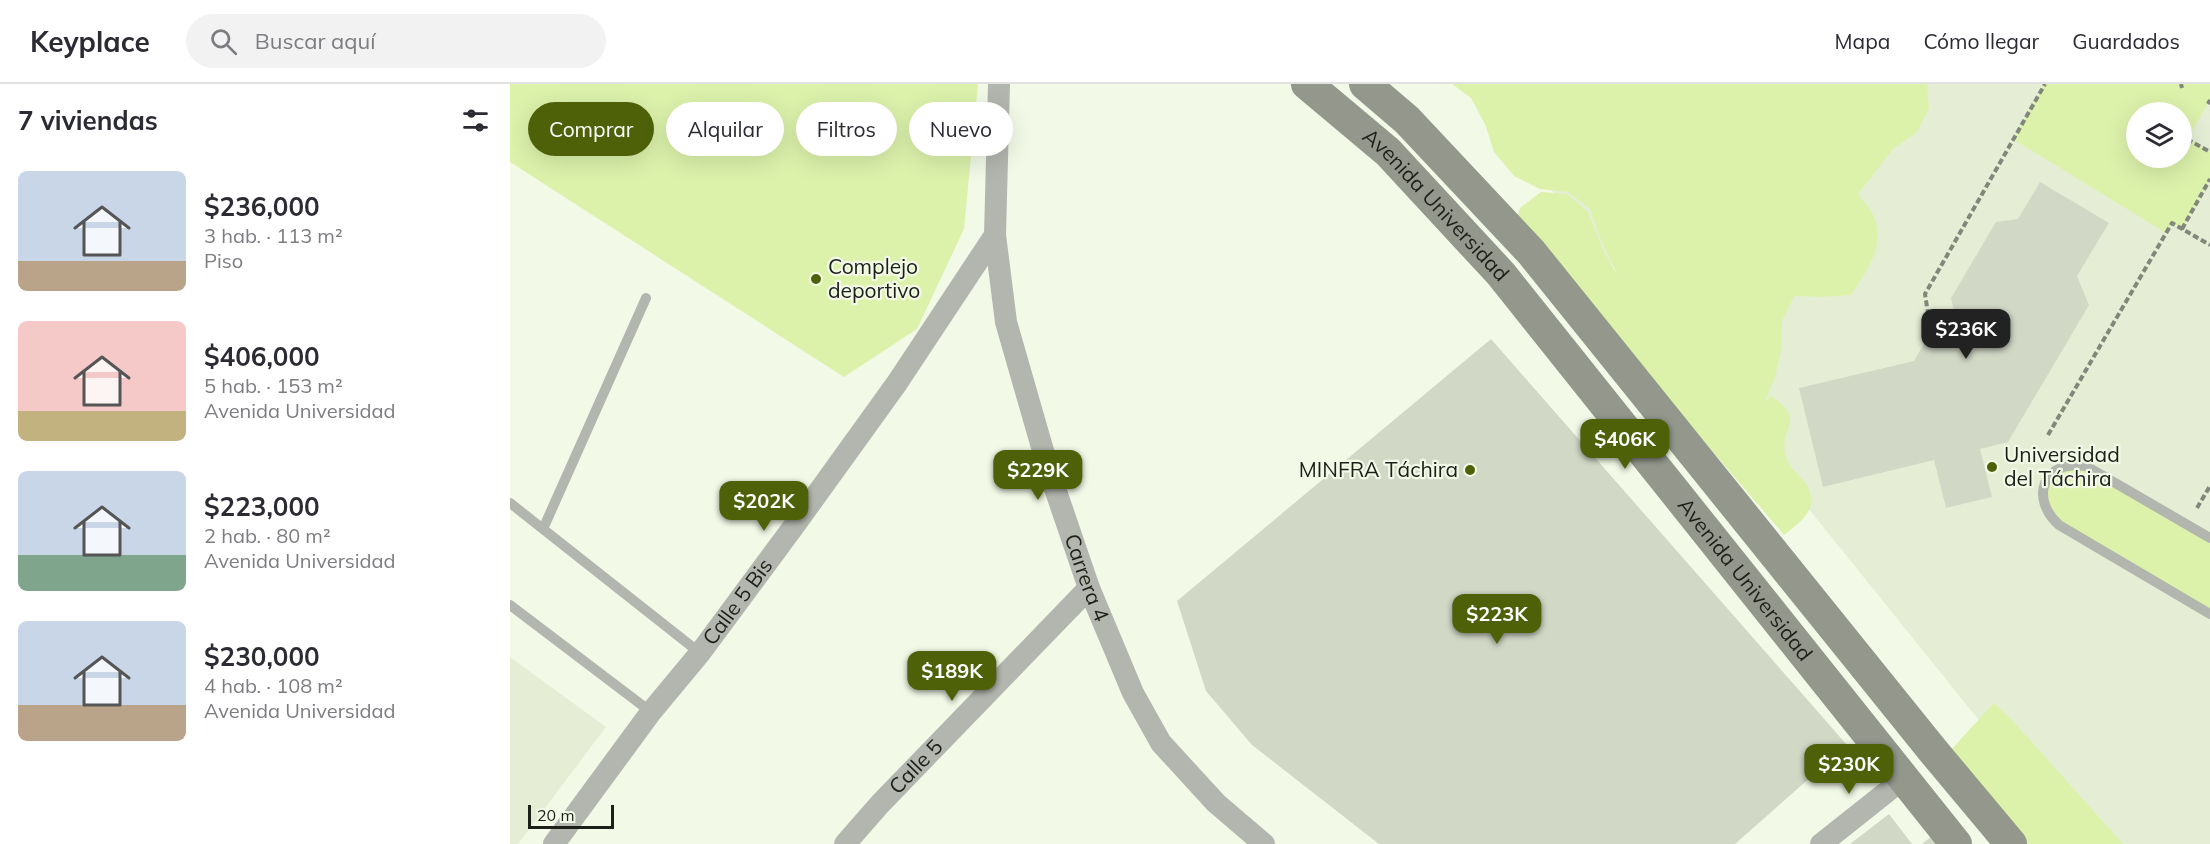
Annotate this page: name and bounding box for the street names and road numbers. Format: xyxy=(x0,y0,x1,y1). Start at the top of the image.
street label: Avenida Universidad xyxy=(1358,122,1515,286)
street label: Avenida Universidad xyxy=(1673,492,1819,666)
street label: Carrera 4 xyxy=(1059,530,1116,626)
street label: Calle 5 Bis xyxy=(696,553,778,650)
street label: Calle 5 xyxy=(883,733,948,799)

